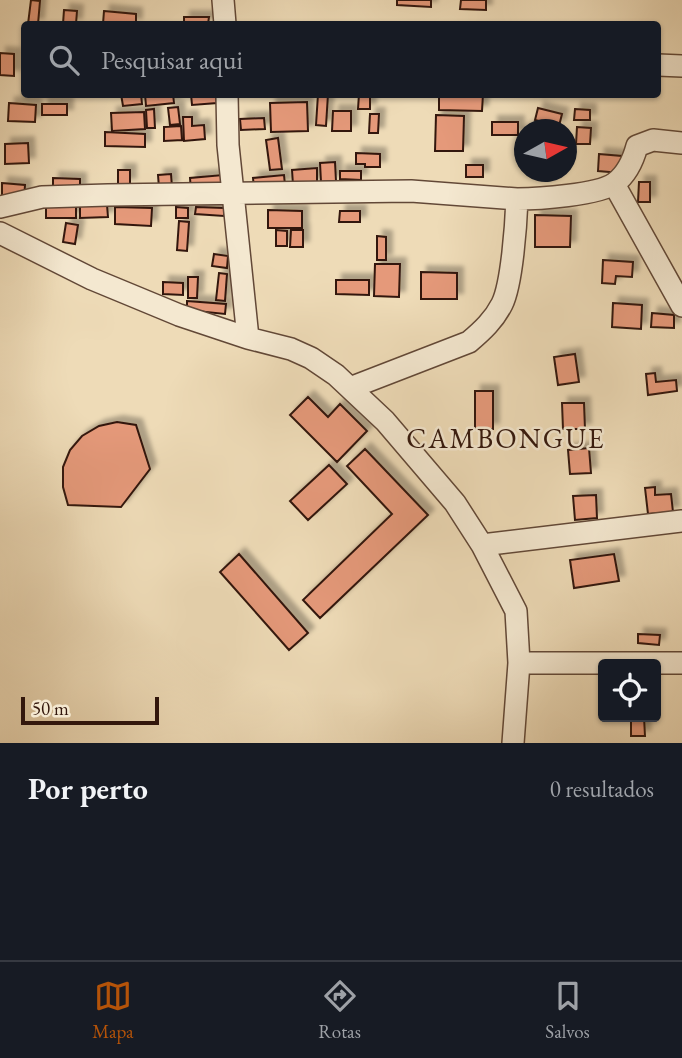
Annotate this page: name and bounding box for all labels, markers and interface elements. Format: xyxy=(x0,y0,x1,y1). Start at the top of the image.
search box xyxy=(21,21,661,98)
icon: search xyxy=(45,41,83,79)
text: Pesquisar aqui xyxy=(101,43,243,77)
north arrow xyxy=(514,119,577,182)
district label: CAMBONGUE xyxy=(406,420,606,456)
map controls xyxy=(598,659,661,722)
button: locate xyxy=(598,659,661,722)
scale bar xyxy=(21,694,159,726)
text: 50 m xyxy=(32,696,69,721)
text: Por perto xyxy=(28,769,148,808)
text: 0 resultados xyxy=(550,774,654,804)
tab: Mapa xyxy=(92,977,134,1044)
tab: Rotas xyxy=(318,977,361,1044)
tab: Salvos xyxy=(545,977,590,1044)

